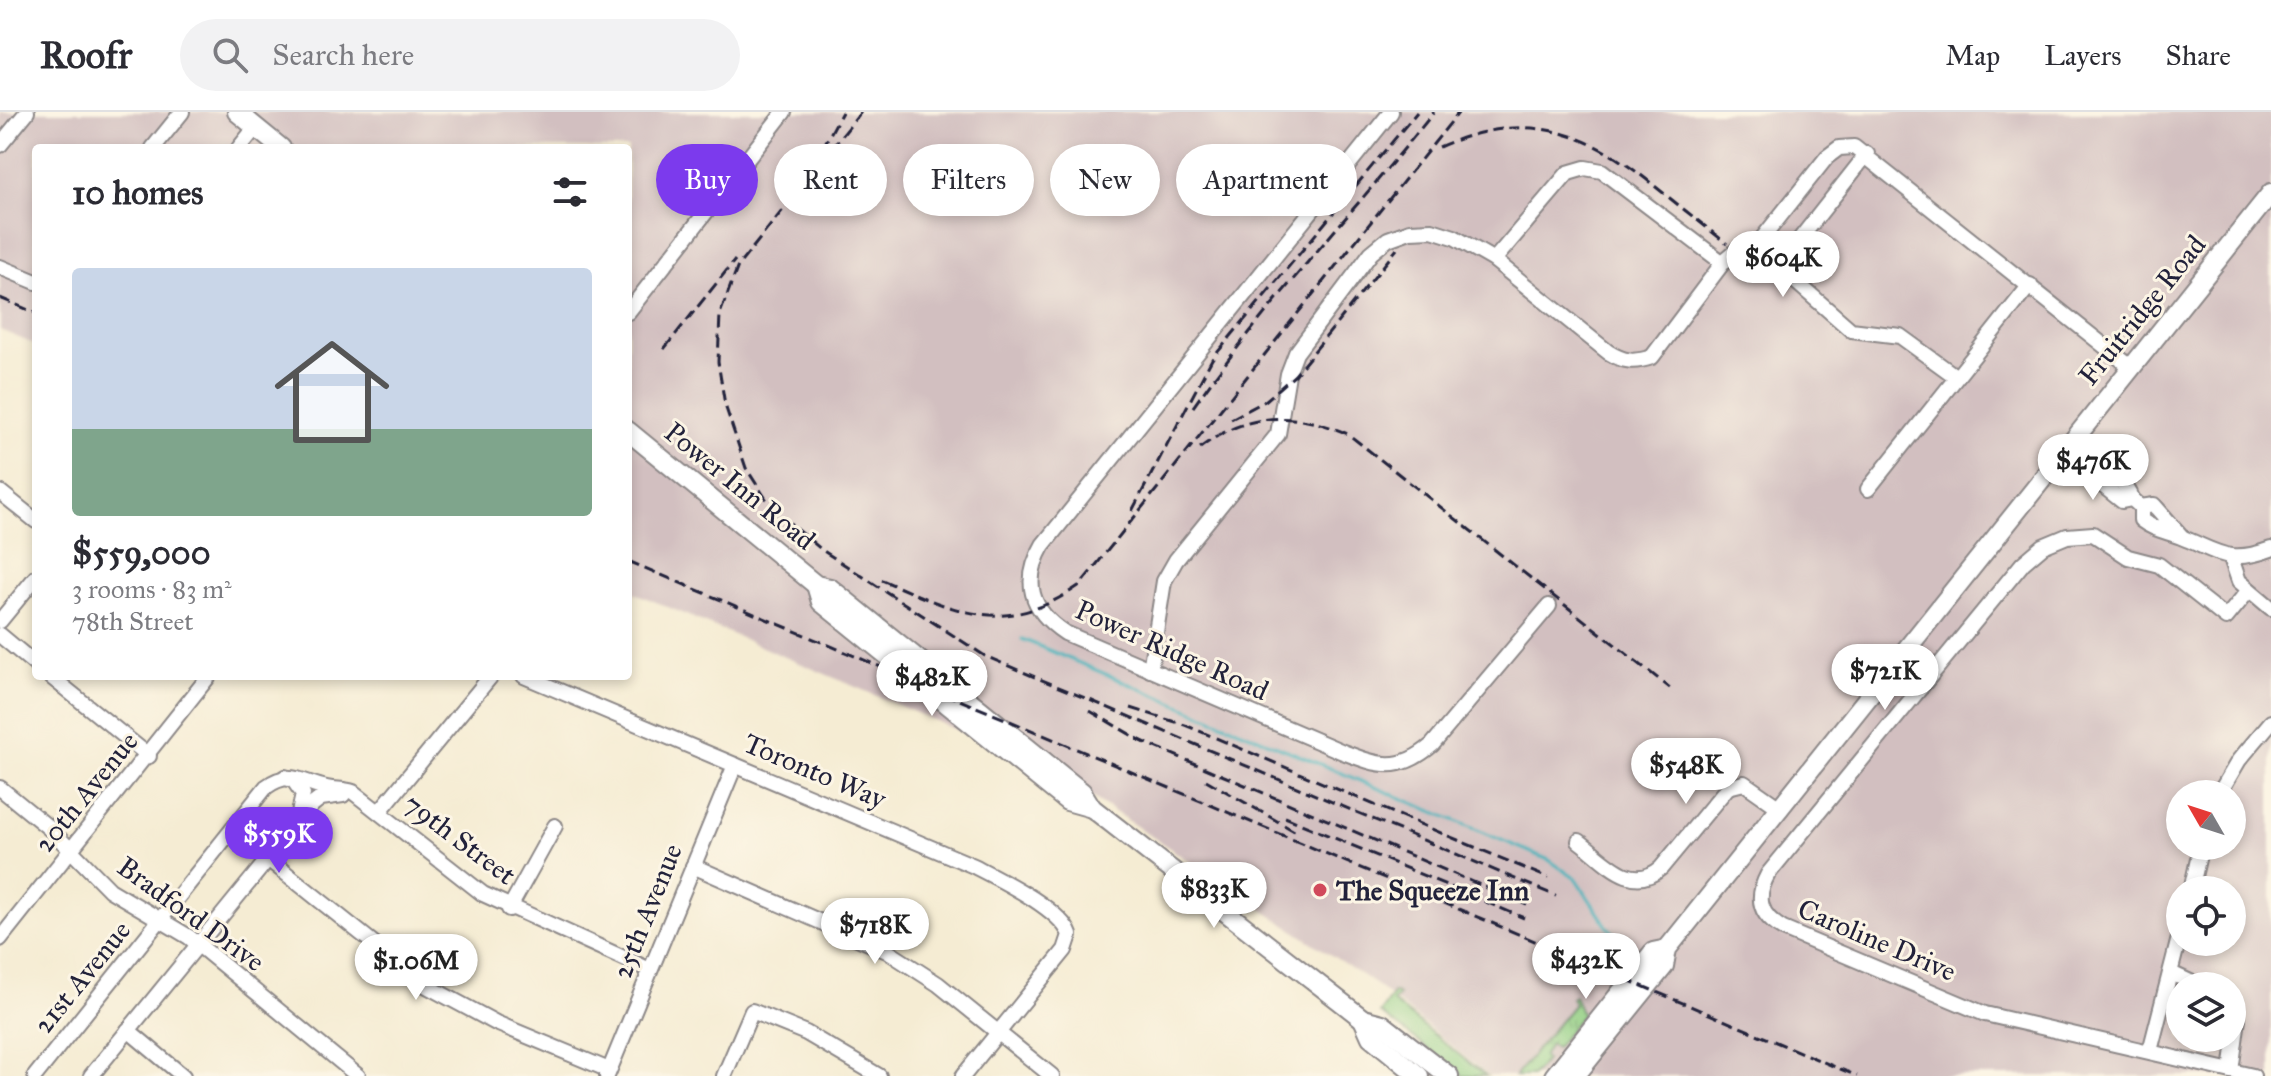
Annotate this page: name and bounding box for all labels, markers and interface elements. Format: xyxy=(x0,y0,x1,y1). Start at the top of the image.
search box xyxy=(180,19,740,91)
text: Roofr xyxy=(40,32,132,78)
icon: search xyxy=(208,33,252,77)
text: Search here xyxy=(272,37,414,73)
text: Map xyxy=(1945,38,2000,73)
text: Layers xyxy=(2044,38,2122,73)
text: Share xyxy=(2166,38,2231,73)
chip: Buy xyxy=(656,144,758,216)
chip: Rent xyxy=(774,144,887,216)
chip: Filters xyxy=(903,144,1034,216)
chip: New xyxy=(1050,144,1160,216)
chip: Apartment xyxy=(1176,144,1357,216)
icon: filters xyxy=(548,170,592,214)
text: 10 homes xyxy=(72,172,203,213)
street label: Fruitridge Road xyxy=(2071,228,2213,392)
pin: $604K xyxy=(1727,231,1839,299)
text: $604K xyxy=(1745,241,1822,273)
icon: home xyxy=(260,320,404,464)
street label: Power Inn Road xyxy=(658,415,822,557)
pin: $476K xyxy=(2037,434,2149,502)
text: $476K xyxy=(2056,444,2130,476)
text: $559,000 xyxy=(72,532,210,573)
text: 3 rooms · 83 m² xyxy=(72,573,232,605)
street label: Power Ridge Road xyxy=(1070,592,1274,708)
text: 78th Street xyxy=(72,605,194,637)
pin: $721K xyxy=(1829,644,1941,712)
pin: $482K xyxy=(876,650,988,718)
text: $721K xyxy=(1849,654,1921,686)
text: $482K xyxy=(894,660,970,692)
street label: 20th Avenue xyxy=(27,724,145,860)
street label: Toronto Way xyxy=(739,725,892,817)
pin: $548K xyxy=(1630,738,1742,806)
text: $548K xyxy=(1649,748,1723,780)
north arrow xyxy=(2166,780,2246,860)
map controls xyxy=(2166,780,2246,1052)
street label: 79th Street xyxy=(397,786,523,892)
pin: $559K xyxy=(223,807,335,875)
text: $559K xyxy=(243,817,315,849)
street label: 25th Avenue xyxy=(604,839,690,983)
street label: Bradford Drive xyxy=(111,849,271,979)
pin: $833K xyxy=(1158,862,1270,930)
text: $833K xyxy=(1180,872,1248,904)
place label: The Squeeze Inn xyxy=(1336,873,1529,908)
button: locate xyxy=(2166,876,2246,956)
marker: The Squeeze Inn xyxy=(1311,881,1329,899)
street label: Caroline Drive xyxy=(1793,891,1961,989)
pin: $718K xyxy=(819,898,931,966)
text: $718K xyxy=(839,908,911,940)
street label: 21st Avenue xyxy=(26,913,138,1041)
pin: $432K xyxy=(1530,933,1642,1001)
pin: $1.06M xyxy=(351,934,481,1002)
text: $432K xyxy=(1550,943,1622,975)
text: $1.06M xyxy=(373,944,459,976)
button: layers xyxy=(2166,972,2246,1052)

